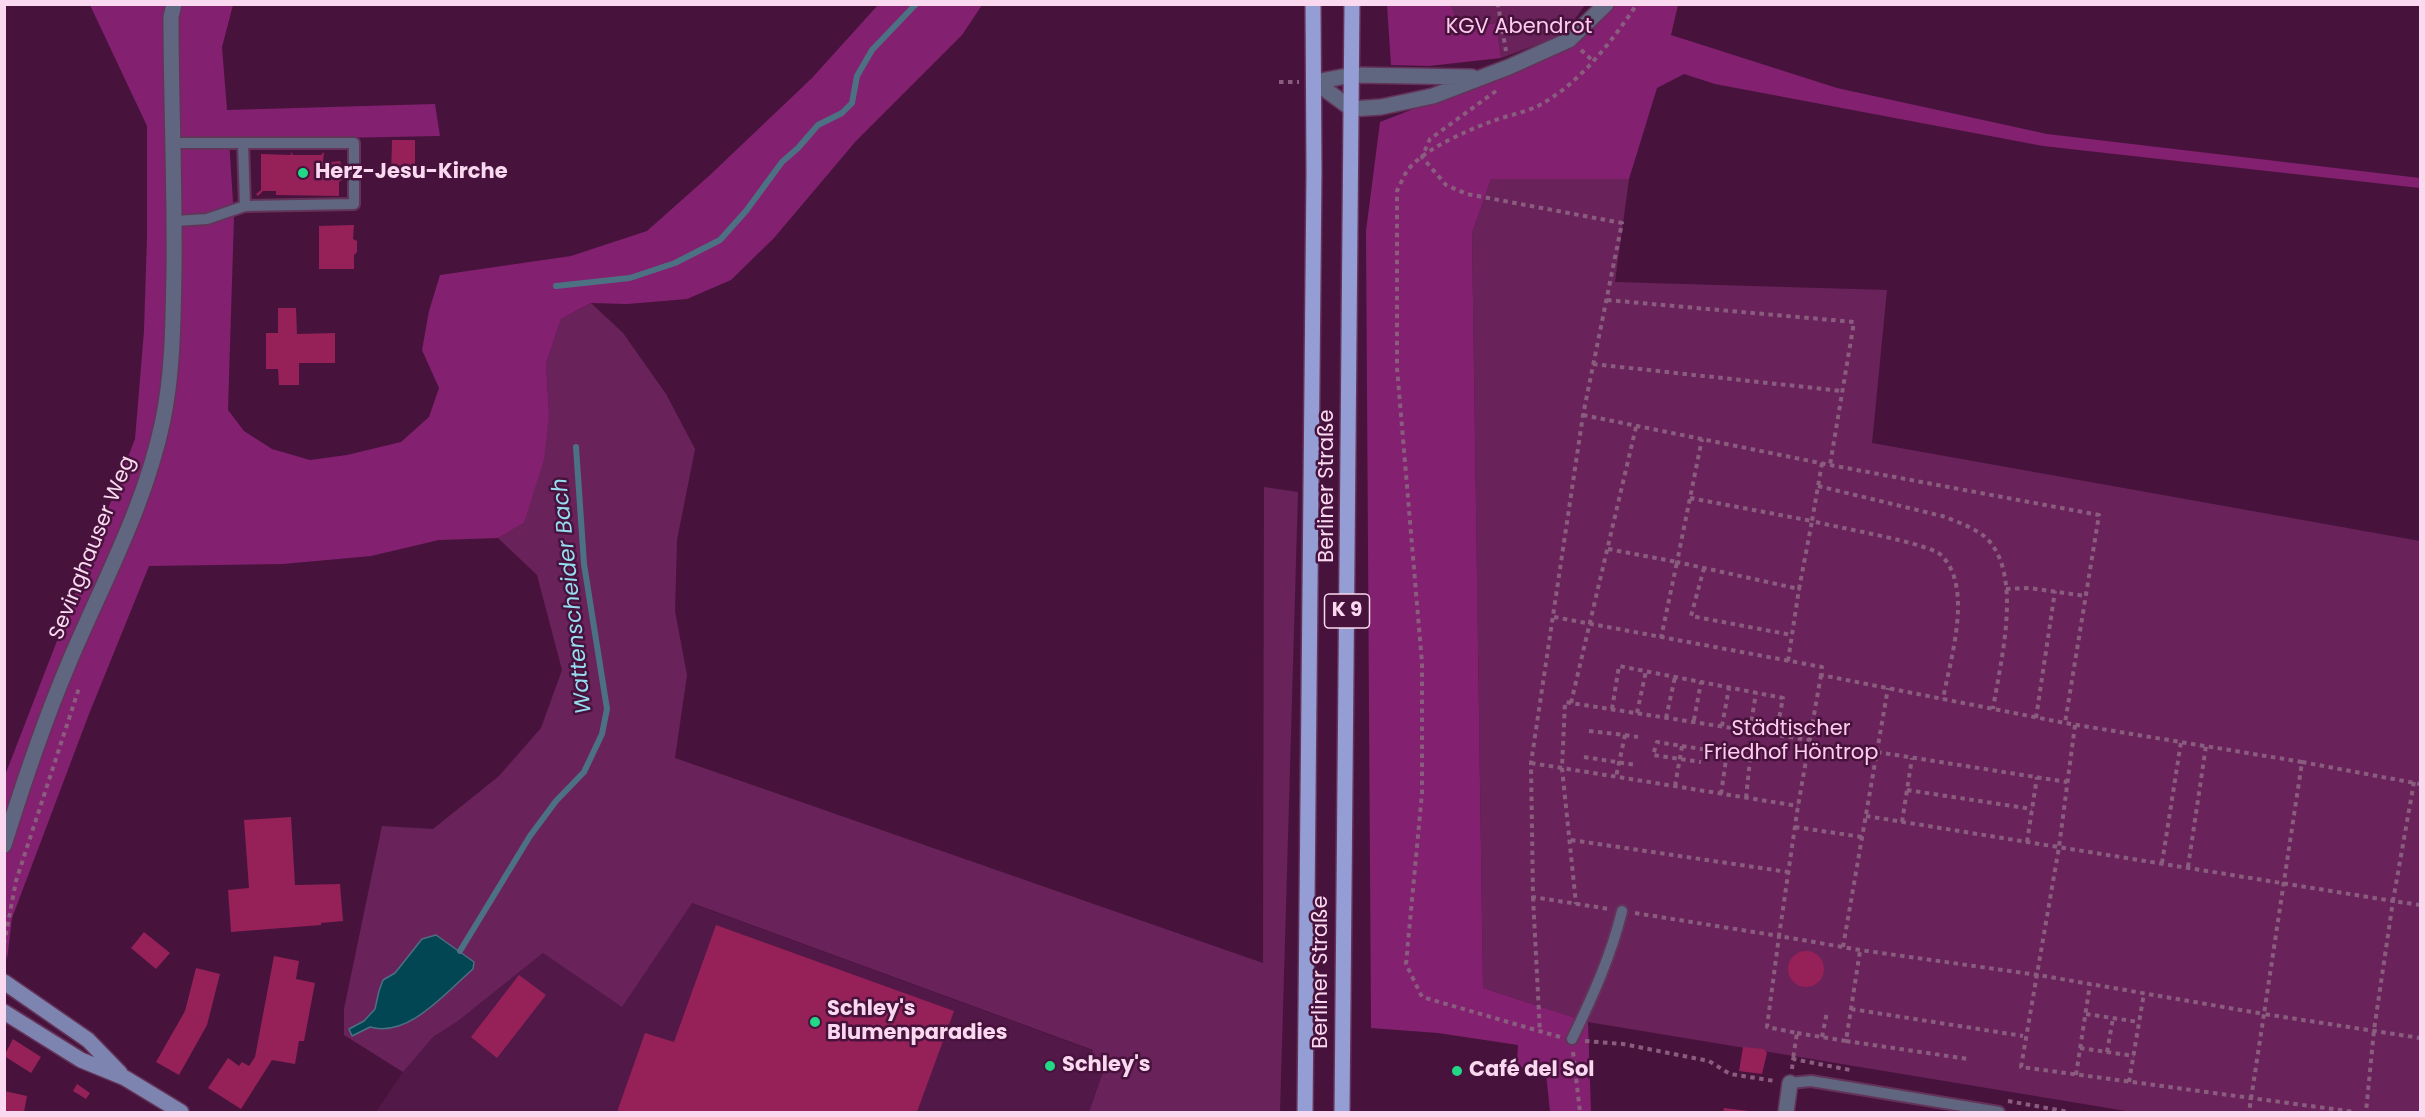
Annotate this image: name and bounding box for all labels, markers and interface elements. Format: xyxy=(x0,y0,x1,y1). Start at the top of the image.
park label: KGV Abendrot xyxy=(1446,15,1592,41)
place label: Herz-Jesu-Kirche xyxy=(315,160,508,186)
marker: Herz-Jesu-Kirche xyxy=(296,166,310,180)
street label: Berliner Straße xyxy=(1315,409,1341,563)
street label: Sevinghauser Weg xyxy=(45,452,141,644)
water label: Wattenscheider Bach xyxy=(547,477,599,715)
road number: K 9 xyxy=(1324,594,1370,628)
park label: Städtischer Friedhof Höntrop xyxy=(1704,717,1878,767)
street label: Berliner Straße xyxy=(1309,895,1335,1049)
place label: Schley's Blumenparadies xyxy=(827,997,1007,1047)
marker: Schley's Blumenparadies xyxy=(808,1015,822,1029)
place label: Schley's xyxy=(1062,1053,1151,1079)
place label: Café del Sol xyxy=(1469,1058,1595,1084)
marker: Schley's xyxy=(1043,1059,1057,1073)
marker: Café del Sol xyxy=(1450,1064,1464,1078)

